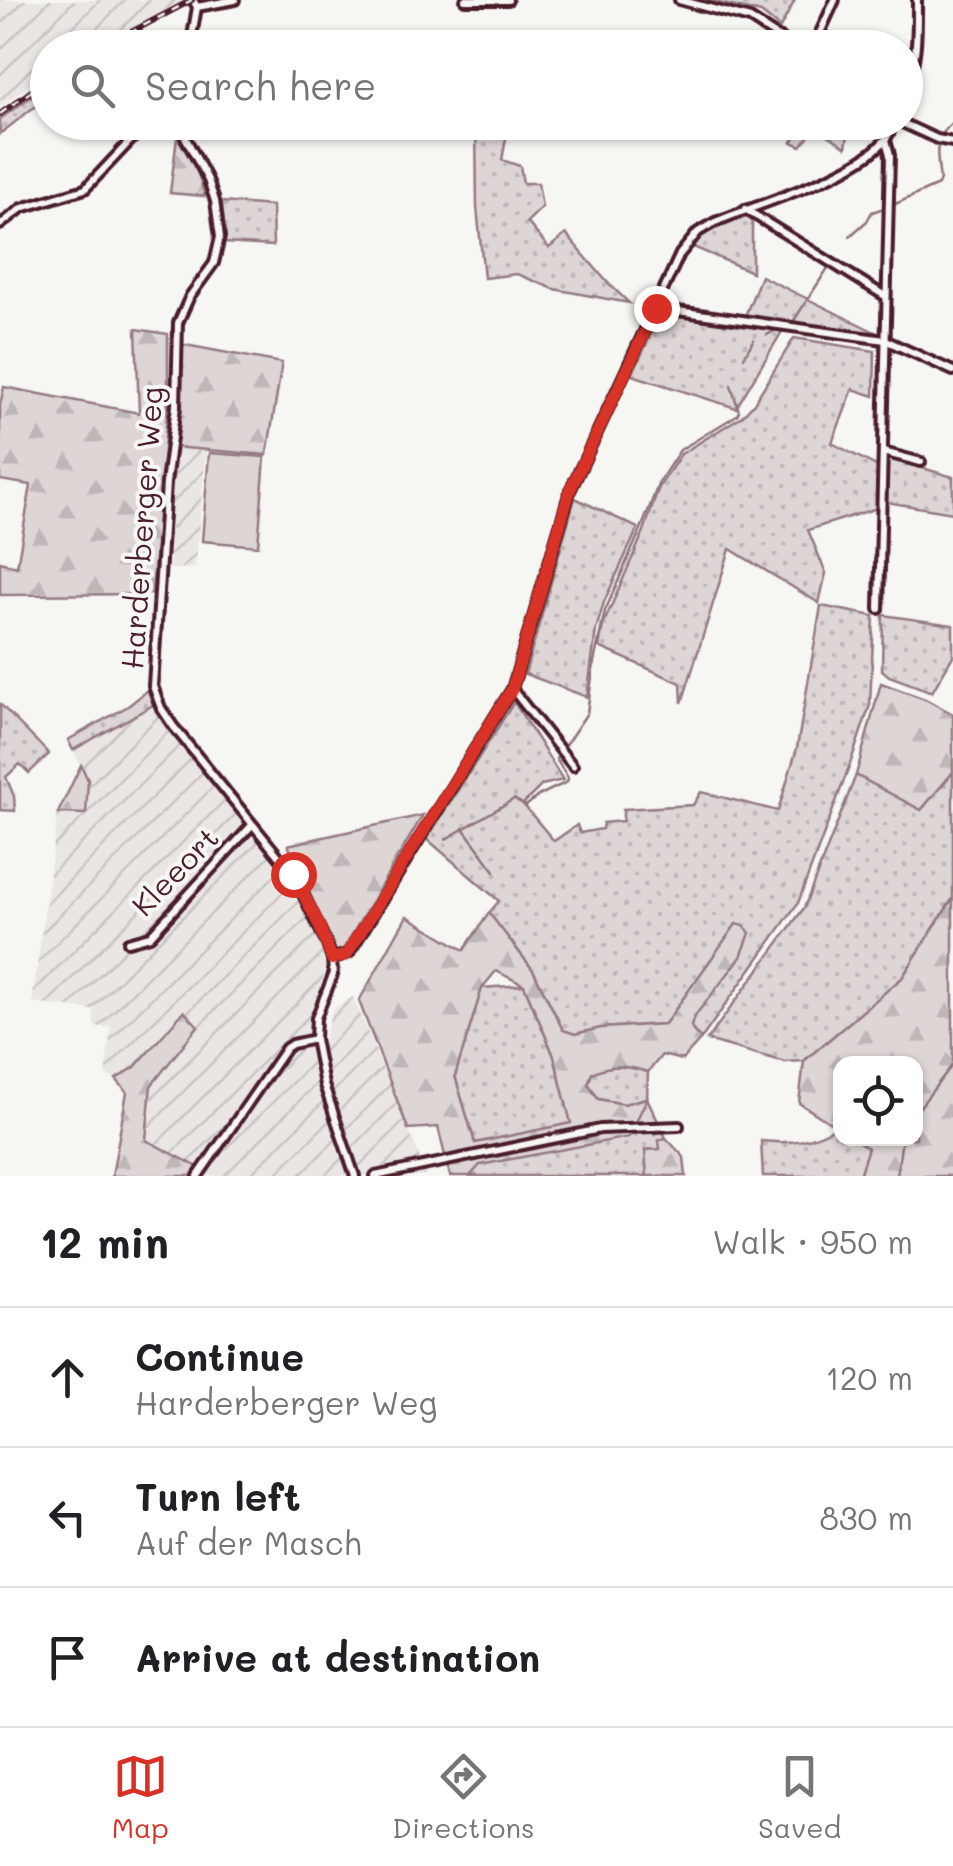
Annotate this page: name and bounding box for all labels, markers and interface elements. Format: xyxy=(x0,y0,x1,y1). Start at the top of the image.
search box xyxy=(30,30,923,140)
icon: search xyxy=(65,58,120,113)
text: Search here xyxy=(145,60,376,110)
route end xyxy=(634,286,680,332)
street label: Harderberger Weg xyxy=(111,385,171,671)
street label: Kleeort xyxy=(122,818,227,924)
route start xyxy=(271,852,317,898)
map controls xyxy=(833,1056,923,1146)
button: locate xyxy=(833,1056,923,1146)
text: 12 min xyxy=(40,1214,169,1269)
text: Walk · 950 m xyxy=(712,1220,913,1262)
text: Continue xyxy=(135,1331,304,1381)
icon: ahead xyxy=(40,1350,95,1405)
text: 120 m xyxy=(825,1356,913,1398)
text: Harderberger Weg xyxy=(135,1381,437,1423)
text: Turn left xyxy=(135,1471,301,1521)
icon: left xyxy=(40,1490,95,1545)
text: 830 m xyxy=(819,1496,913,1538)
text: Auf der Masch xyxy=(135,1521,362,1563)
icon: arrive xyxy=(40,1630,95,1685)
text: Arrive at destination xyxy=(135,1632,540,1682)
tab: Map xyxy=(112,1749,169,1845)
tab: Directions xyxy=(392,1749,535,1845)
tab: Saved xyxy=(758,1749,841,1845)

